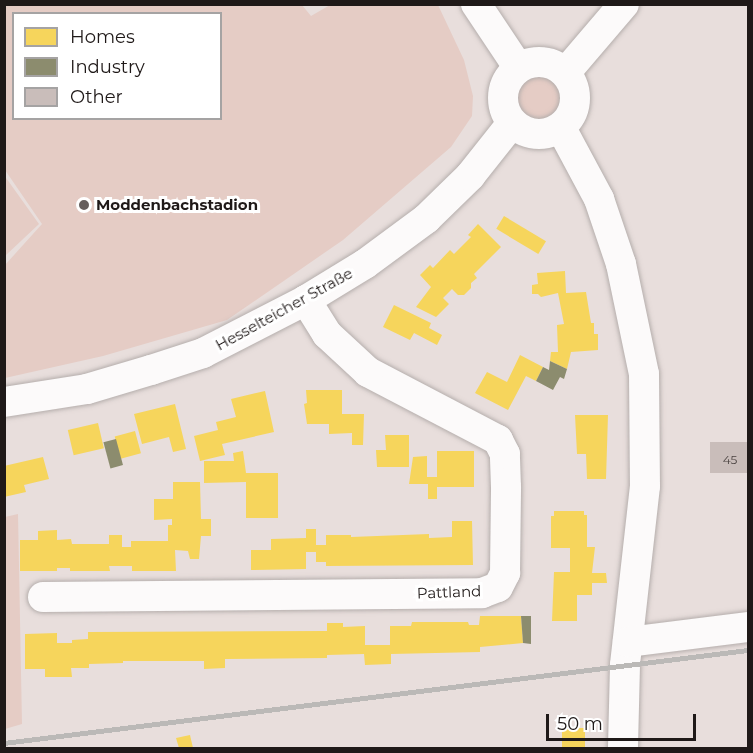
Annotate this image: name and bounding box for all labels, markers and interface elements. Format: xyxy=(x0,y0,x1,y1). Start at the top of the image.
legend xyxy=(12,12,222,120)
text: Homes xyxy=(70,26,135,48)
text: Industry xyxy=(70,56,145,78)
text: Other xyxy=(70,86,123,108)
place label: Moddenbachstadion xyxy=(96,196,258,214)
marker: Moddenbachstadion xyxy=(77,198,91,212)
street label: Hesselteicher Straße xyxy=(212,264,356,354)
house number: 45 xyxy=(723,453,737,467)
street label: Pattland xyxy=(416,582,482,602)
scale bar xyxy=(549,702,699,740)
text: 50 m xyxy=(557,713,603,735)

